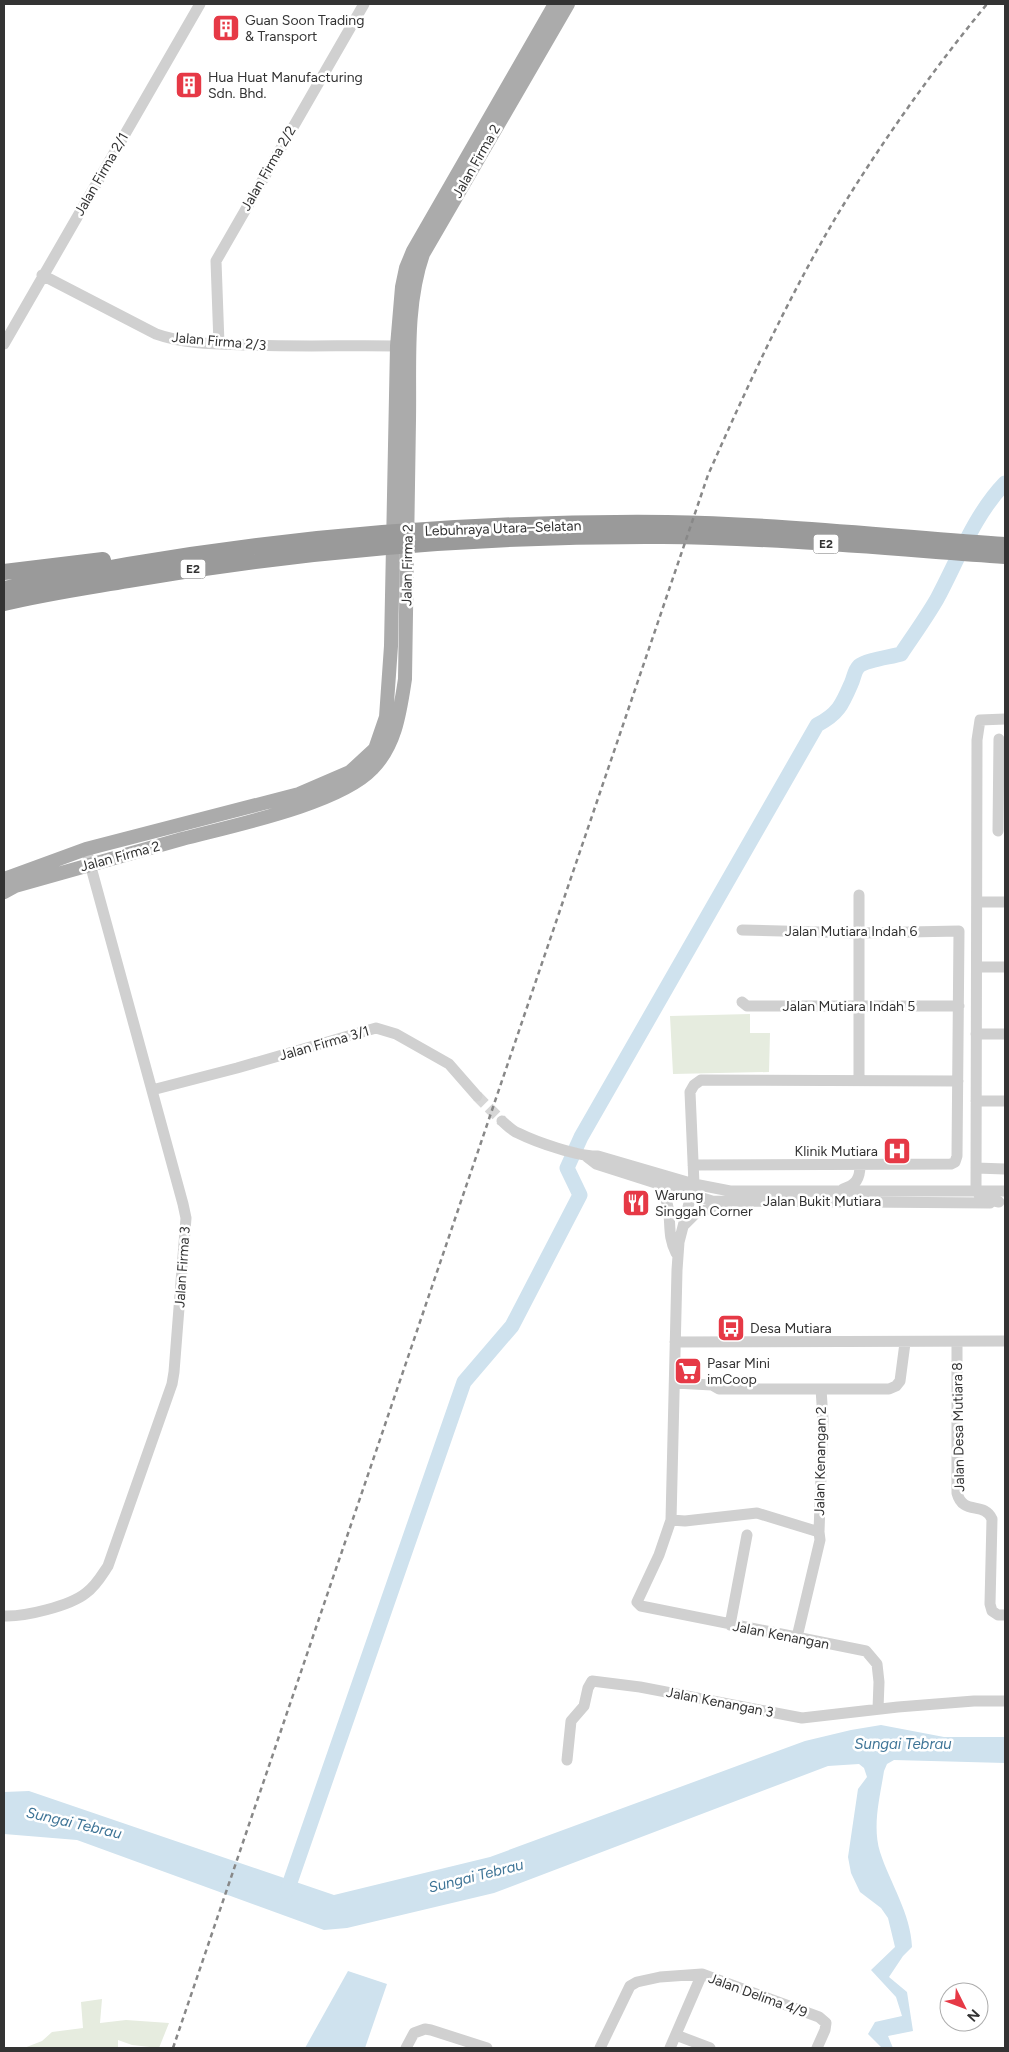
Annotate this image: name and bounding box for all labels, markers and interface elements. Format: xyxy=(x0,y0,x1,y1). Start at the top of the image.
place label: Guan Soon Trading & Transport xyxy=(245,12,364,45)
building icon: Guan Soon Trading & Transport xyxy=(211,13,241,43)
place label: Hua Huat Manufacturing Sdn. Bhd. xyxy=(208,69,363,102)
building icon: Hua Huat Manufacturing Sdn. Bhd. xyxy=(174,70,204,100)
street label: Jalan Firma 2 xyxy=(449,122,504,201)
street label: Jalan Firma 2/2 xyxy=(237,123,300,214)
street label: Jalan Firma 2/1 xyxy=(71,130,132,219)
street label: Jalan Firma 2/3 xyxy=(171,329,267,354)
street label: Lebuhraya Utara–Selatan xyxy=(424,517,582,540)
street label: Jalan Firma 2 xyxy=(398,524,417,606)
road number: E2 xyxy=(814,534,838,554)
road number: E2 xyxy=(180,560,206,578)
street label: Jalan Firma 2 xyxy=(78,838,162,875)
street label: Jalan Mutiara Indah 6 xyxy=(785,923,917,940)
street label: Jalan Mutiara Indah 5 xyxy=(783,998,915,1015)
street label: Jalan Firma 3/1 xyxy=(277,1023,371,1064)
hospital icon: Klinik Mutiara xyxy=(882,1136,912,1166)
place label: Klinik Mutiara xyxy=(795,1143,878,1160)
place label: Warung Singgah Corner xyxy=(655,1187,753,1220)
restaurant icon: Warung Singgah Corner xyxy=(621,1188,651,1218)
street label: Jalan Bukit Mutiara xyxy=(763,1193,881,1210)
street label: Jalan Firma 3 xyxy=(171,1226,194,1308)
bus stop icon: Desa Mutiara xyxy=(716,1313,746,1343)
place label: Desa Mutiara xyxy=(750,1320,832,1337)
place label: Pasar Mini imCoop xyxy=(707,1355,770,1388)
supermarket icon: Pasar Mini imCoop xyxy=(673,1356,703,1386)
street label: Jalan Desa Mutiara 8 xyxy=(949,1362,968,1492)
street label: Jalan Kenangan 2 xyxy=(811,1406,830,1516)
street label: Jalan Kenangan xyxy=(731,1618,831,1653)
street label: Jalan Kenangan 3 xyxy=(665,1684,775,1721)
water label: Sungai Tebrau xyxy=(854,1735,952,1753)
water label: Sungai Tebrau xyxy=(25,1803,123,1843)
water label: Sungai Tebrau xyxy=(427,1855,525,1897)
street label: Jalan Delima 4/9 xyxy=(706,1970,810,2021)
north arrow xyxy=(939,1982,989,2032)
text: N xyxy=(963,2006,983,2025)

